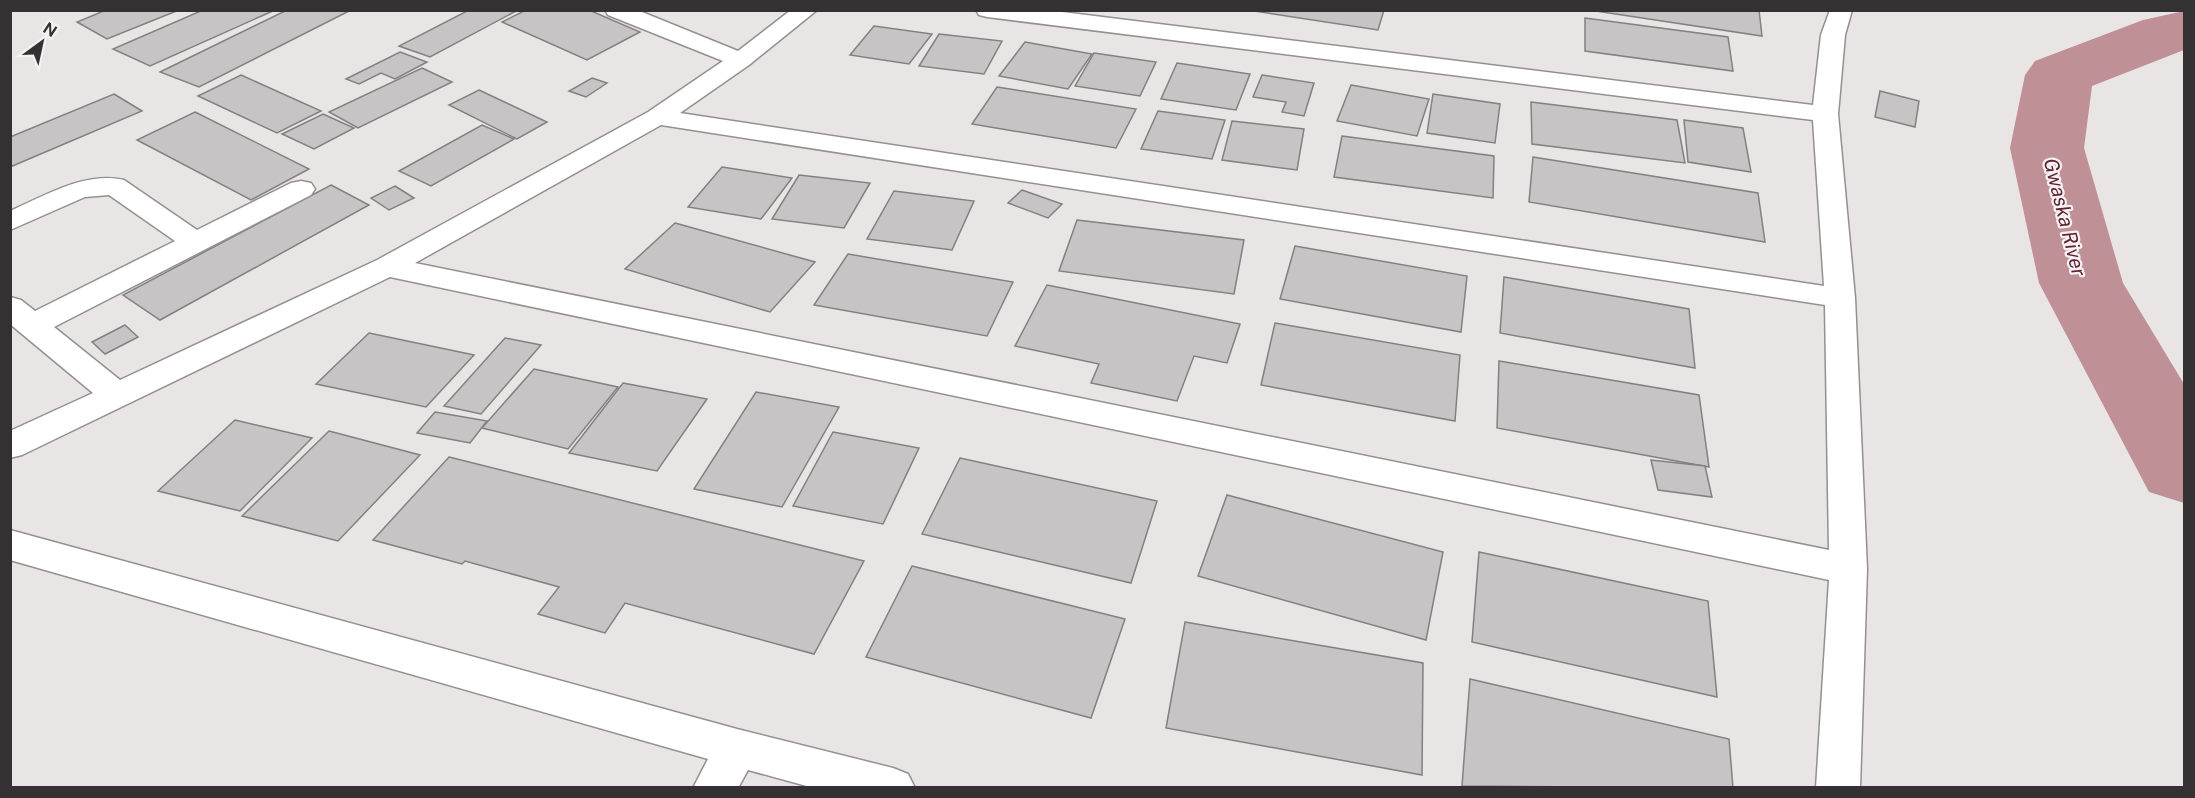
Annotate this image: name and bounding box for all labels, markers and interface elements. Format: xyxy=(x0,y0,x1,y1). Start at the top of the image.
north arrow xyxy=(12,12,72,72)
text: N xyxy=(39,18,60,41)
water label: Gwaska River xyxy=(2039,156,2091,279)

